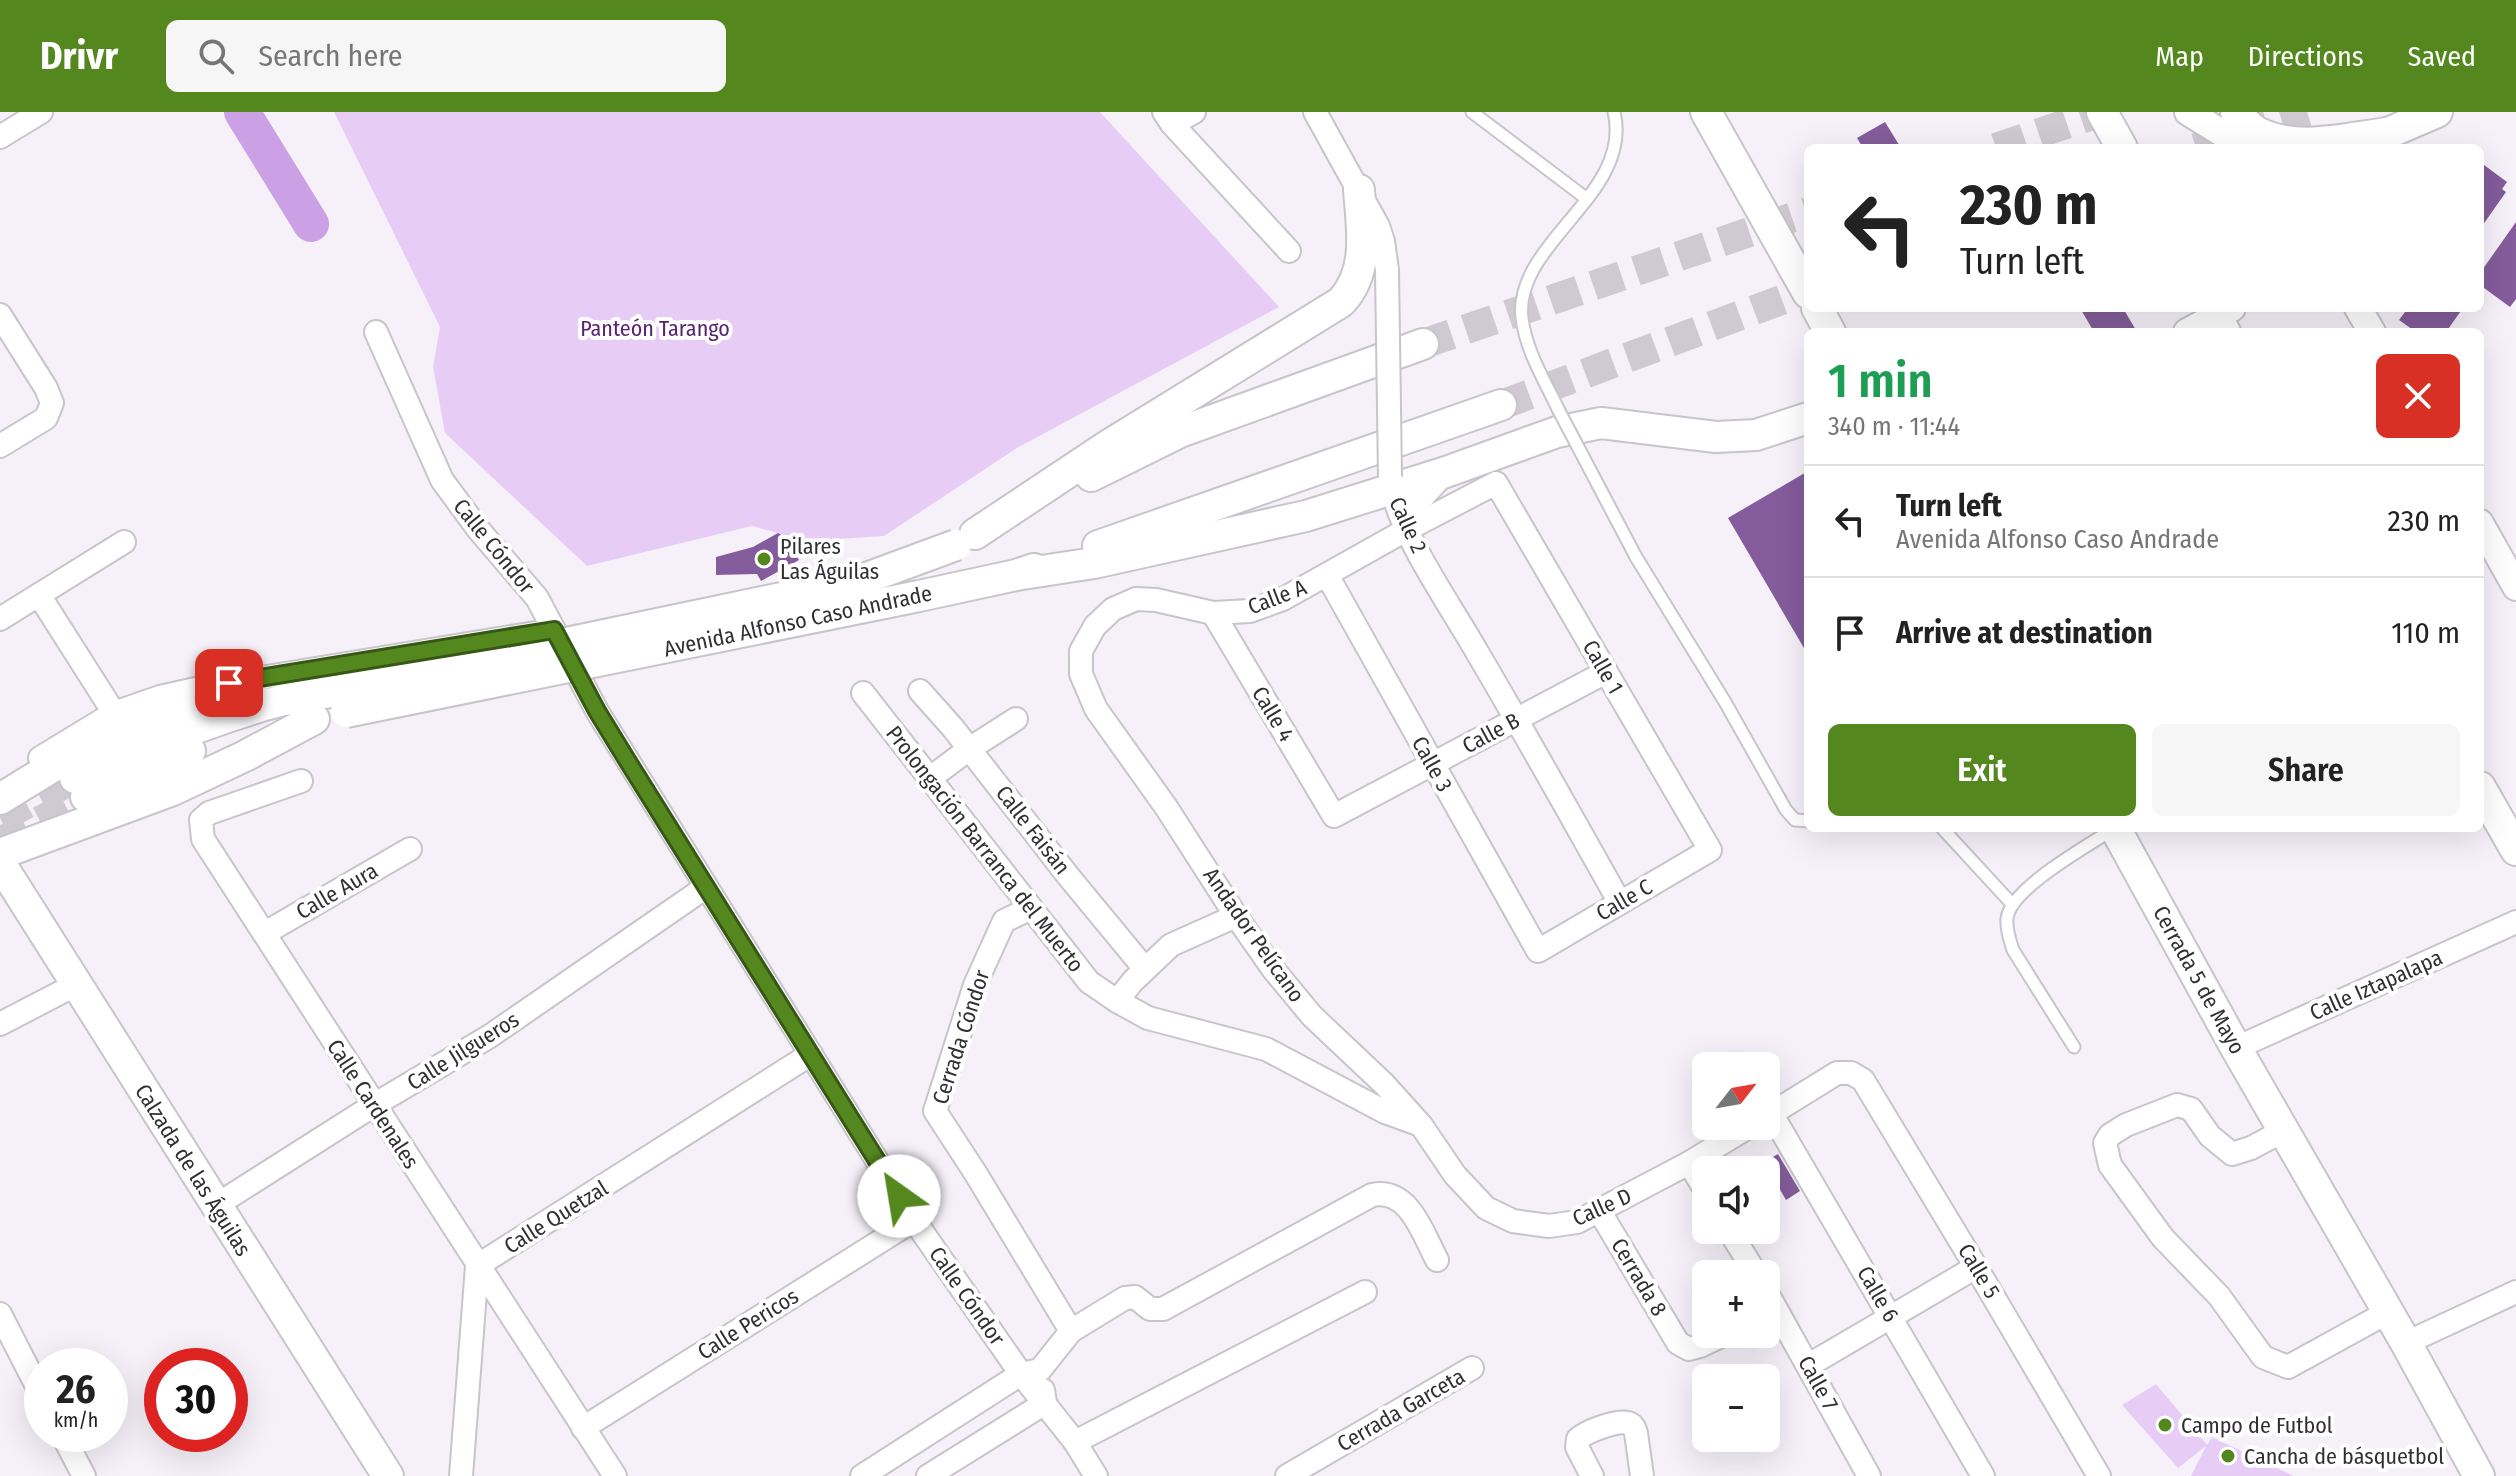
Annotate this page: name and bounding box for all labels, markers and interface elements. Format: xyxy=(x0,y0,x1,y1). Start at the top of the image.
search box xyxy=(166,20,726,92)
text: Drivr xyxy=(40,33,118,79)
icon: search xyxy=(194,34,238,78)
text: Search here xyxy=(258,38,403,74)
text: Map xyxy=(2155,40,2204,73)
text: Directions xyxy=(2248,40,2364,73)
text: Saved xyxy=(2408,40,2476,73)
text: 230 m xyxy=(1960,172,2097,239)
icon: left xyxy=(1828,176,1932,280)
text: Turn left xyxy=(1960,240,2084,284)
park label: Panteón Tarango xyxy=(580,315,730,342)
text: 1 min xyxy=(1828,352,1933,410)
button: close xyxy=(2376,354,2460,438)
text: 340 m · 11:44 xyxy=(1828,411,1960,442)
text: Turn left xyxy=(1896,488,2002,524)
street label: Calle Cóndor xyxy=(448,493,541,599)
street label: Calle 2 xyxy=(1383,493,1433,557)
icon: left xyxy=(1828,499,1872,543)
text: 230 m xyxy=(2388,503,2460,539)
text: Avenida Alfonso Caso Andrade xyxy=(1896,524,2219,555)
place label: Pilares Las Águilas xyxy=(780,533,879,585)
marker: Pilares Las Águilas xyxy=(755,550,773,568)
street label: Calle A xyxy=(1244,573,1311,620)
street label: Avenida Alfonso Caso Andrade xyxy=(662,579,934,663)
icon: arrive xyxy=(1828,611,1872,655)
text: Arrive at destination xyxy=(1896,615,2153,651)
text: 110 m xyxy=(2391,615,2460,651)
street label: Calle 1 xyxy=(1577,635,1629,699)
pin xyxy=(195,649,263,717)
icon: arrive xyxy=(207,661,251,705)
street label: Calle 4 xyxy=(1246,681,1300,747)
street label: Calle B xyxy=(1458,707,1524,759)
street label: Prolongación Barranca del Muerto xyxy=(880,720,1090,978)
button: Exit xyxy=(1828,724,2136,816)
button: Share xyxy=(2152,724,2460,816)
street label: Calle 3 xyxy=(1406,732,1458,796)
street label: Calle Faisán xyxy=(990,780,1076,880)
street label: Calle Aura xyxy=(291,857,383,925)
street label: Andador Pelícano xyxy=(1198,862,1310,1008)
street label: Calle C xyxy=(1591,873,1657,927)
street label: Cerrada 5 de Mayo xyxy=(2147,901,2251,1059)
street label: Calle Iztapalapa xyxy=(2306,944,2446,1026)
street label: Cerrada Cóndor xyxy=(927,966,996,1108)
street label: Calle Jilgueros xyxy=(402,1006,524,1096)
street label: Calle Cardenales xyxy=(321,1034,425,1174)
north arrow xyxy=(1692,1052,1780,1140)
map controls xyxy=(1692,1052,1780,1452)
street label: Calzada de las Águilas xyxy=(129,1079,257,1261)
position arrow xyxy=(857,1154,941,1238)
button: sound xyxy=(1692,1156,1780,1244)
street label: Calle Quetzal xyxy=(499,1174,613,1260)
street label: Calle D xyxy=(1568,1182,1636,1232)
street label: Cerrada 8 xyxy=(1605,1233,1673,1321)
street label: Calle 5 xyxy=(1952,1239,2006,1303)
street label: Calle Cóndor xyxy=(923,1242,1011,1351)
button: + xyxy=(1692,1260,1780,1348)
street label: Calle 6 xyxy=(1851,1261,1905,1327)
street label: Calle Pericos xyxy=(693,1282,803,1366)
speed limit sign: 30 xyxy=(144,1348,248,1452)
street label: Calle 7 xyxy=(1792,1351,1844,1415)
street label: Cerrada Garceta xyxy=(1332,1363,1470,1457)
button: − xyxy=(1692,1364,1780,1452)
text: 26 xyxy=(56,1366,96,1414)
text: km/h xyxy=(54,1408,98,1432)
place label: Campo de Futbol xyxy=(2181,1412,2333,1439)
marker: Campo de Futbol xyxy=(2156,1416,2174,1434)
place label: Cancha de básquetbol xyxy=(2244,1443,2444,1470)
marker: Cancha de básquetbol xyxy=(2219,1447,2237,1465)

